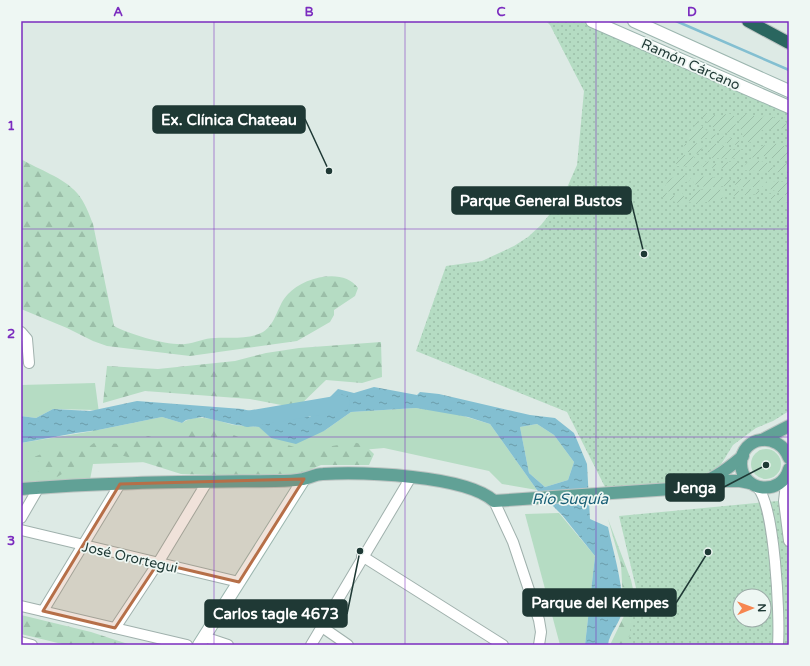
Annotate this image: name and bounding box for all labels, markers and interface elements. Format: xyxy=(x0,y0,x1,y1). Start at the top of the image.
text: A xyxy=(113,4,123,20)
text: B xyxy=(304,4,314,20)
text: C xyxy=(496,4,506,20)
text: D xyxy=(687,4,697,20)
street label: Ramón Cárcano xyxy=(639,35,743,94)
callout: Ex. Clínica Chateau xyxy=(153,106,305,133)
text: Ex. Clínica Chateau xyxy=(161,111,297,129)
text: 1 xyxy=(7,118,15,134)
callout: Parque General Bustos xyxy=(452,187,631,214)
text: Parque General Bustos xyxy=(460,192,622,211)
text: 2 xyxy=(7,326,15,342)
callout: Jenga xyxy=(666,474,724,501)
text: Jenga xyxy=(673,479,716,498)
water label: Río Suquía xyxy=(532,490,609,508)
text: 3 xyxy=(7,533,15,549)
street label: José Orortegui xyxy=(80,538,179,577)
north arrow xyxy=(732,588,772,628)
callout: Parque del Kempes xyxy=(523,589,676,616)
text: Parque del Kempes xyxy=(531,594,669,613)
callout: Carlos tagle 4673 xyxy=(205,600,347,627)
text: N xyxy=(755,603,768,612)
text: Carlos tagle 4673 xyxy=(213,605,339,624)

